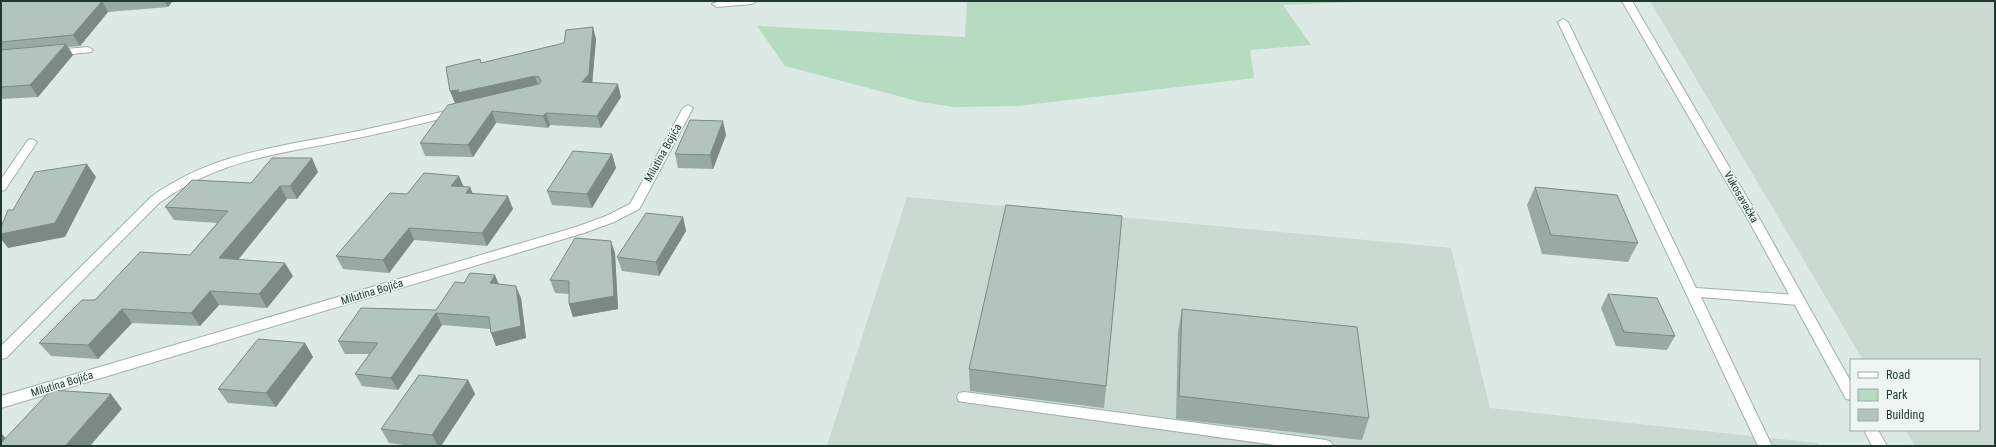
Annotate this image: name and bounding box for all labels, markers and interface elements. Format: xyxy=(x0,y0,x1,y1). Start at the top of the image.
street label: Milutina Bojića xyxy=(642,122,684,184)
street label: Vukosavačka xyxy=(1721,169,1761,225)
street label: Milutina Bojića xyxy=(339,276,405,308)
legend xyxy=(1850,359,1980,431)
street label: Milutina Bojića xyxy=(29,368,95,400)
text: Road xyxy=(1886,368,1910,382)
text: Park xyxy=(1886,388,1908,402)
text: Building xyxy=(1886,408,1924,422)

